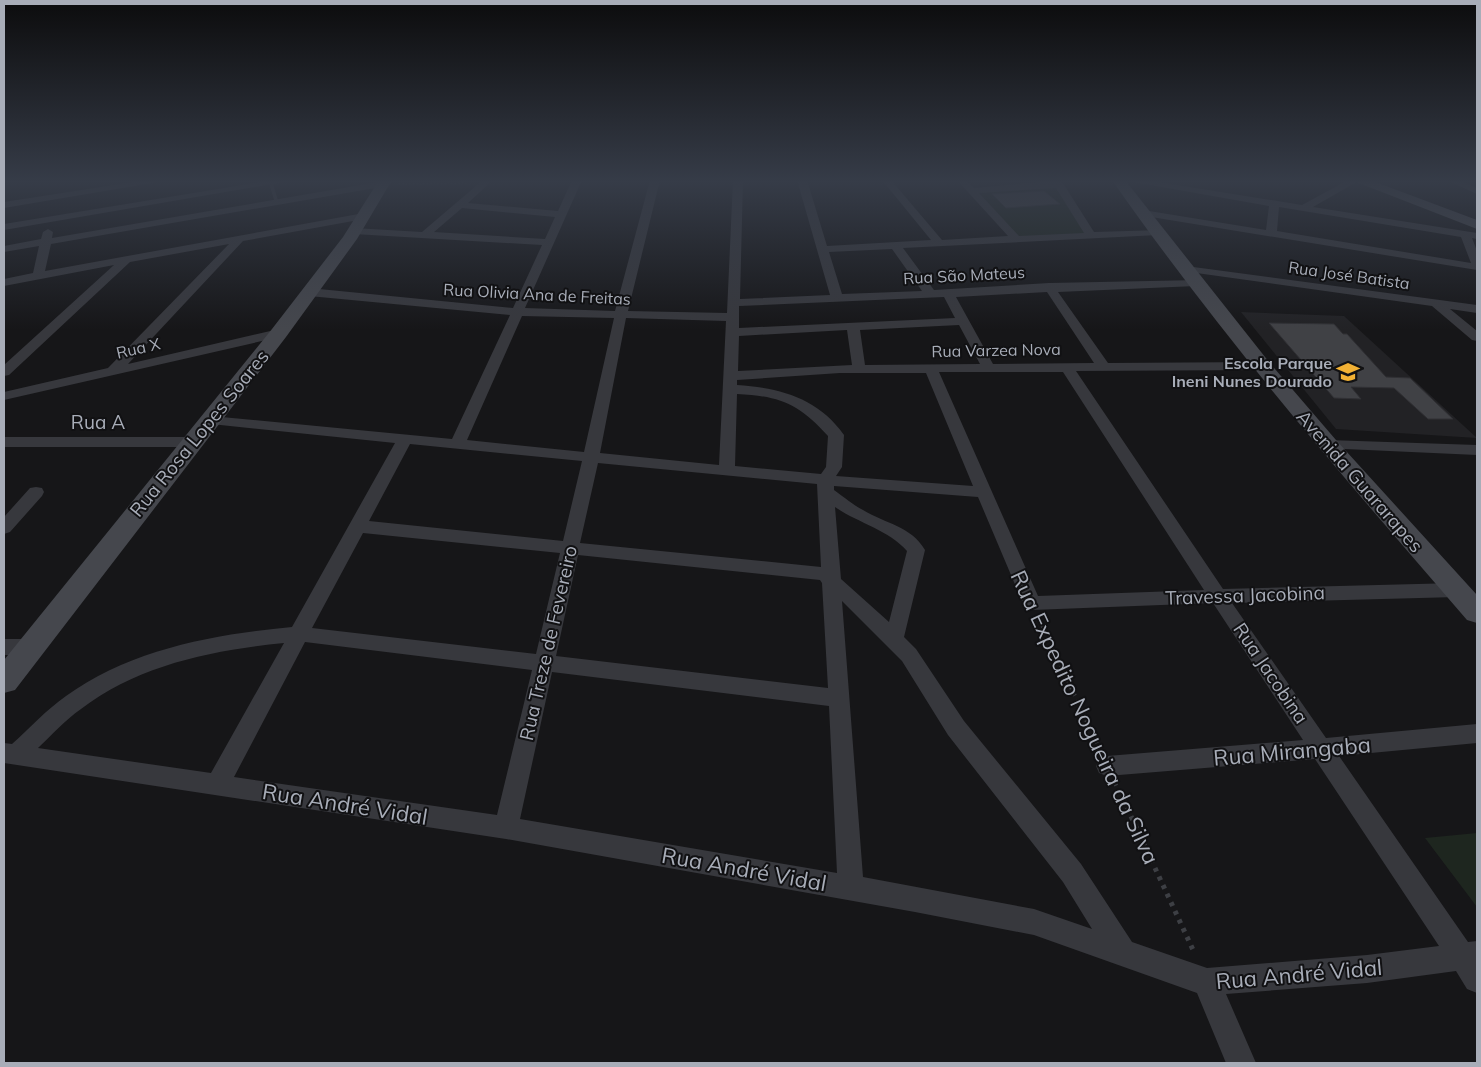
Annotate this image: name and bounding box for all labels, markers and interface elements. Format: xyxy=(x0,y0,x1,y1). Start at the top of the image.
street label: Rua José Batista xyxy=(1287,257,1411,293)
street label: Rua São Mateus xyxy=(903,262,1025,288)
street label: Rua Olivia Ana de Freitas xyxy=(443,279,631,309)
street label: Rua X xyxy=(114,333,162,363)
street label: Rua Varzea Nova xyxy=(931,339,1061,361)
street label: Rua Rosa Lopes Soares xyxy=(124,345,274,521)
place label: Escola Parque Ineni Nunes Dourado xyxy=(1172,353,1332,391)
school or university icon: Escola Parque Ineni Nunes Dourado xyxy=(1335,359,1361,385)
street label: Avenida Guararapes xyxy=(1292,405,1428,557)
street label: Rua A xyxy=(71,410,125,434)
street label: Rua Treze de Fevereiro xyxy=(514,543,582,743)
street label: Rua Expedito Nogueira da Silva xyxy=(1004,566,1166,868)
street label: Travessa Jacobina xyxy=(1165,580,1325,610)
street label: Rua Jacobina xyxy=(1228,618,1314,728)
street label: Rua Mirangaba xyxy=(1212,730,1372,772)
street label: Rua André Vidal xyxy=(260,777,430,831)
street label: Rua André Vidal xyxy=(659,841,829,897)
street label: Rua André Vidal xyxy=(1215,953,1383,995)

